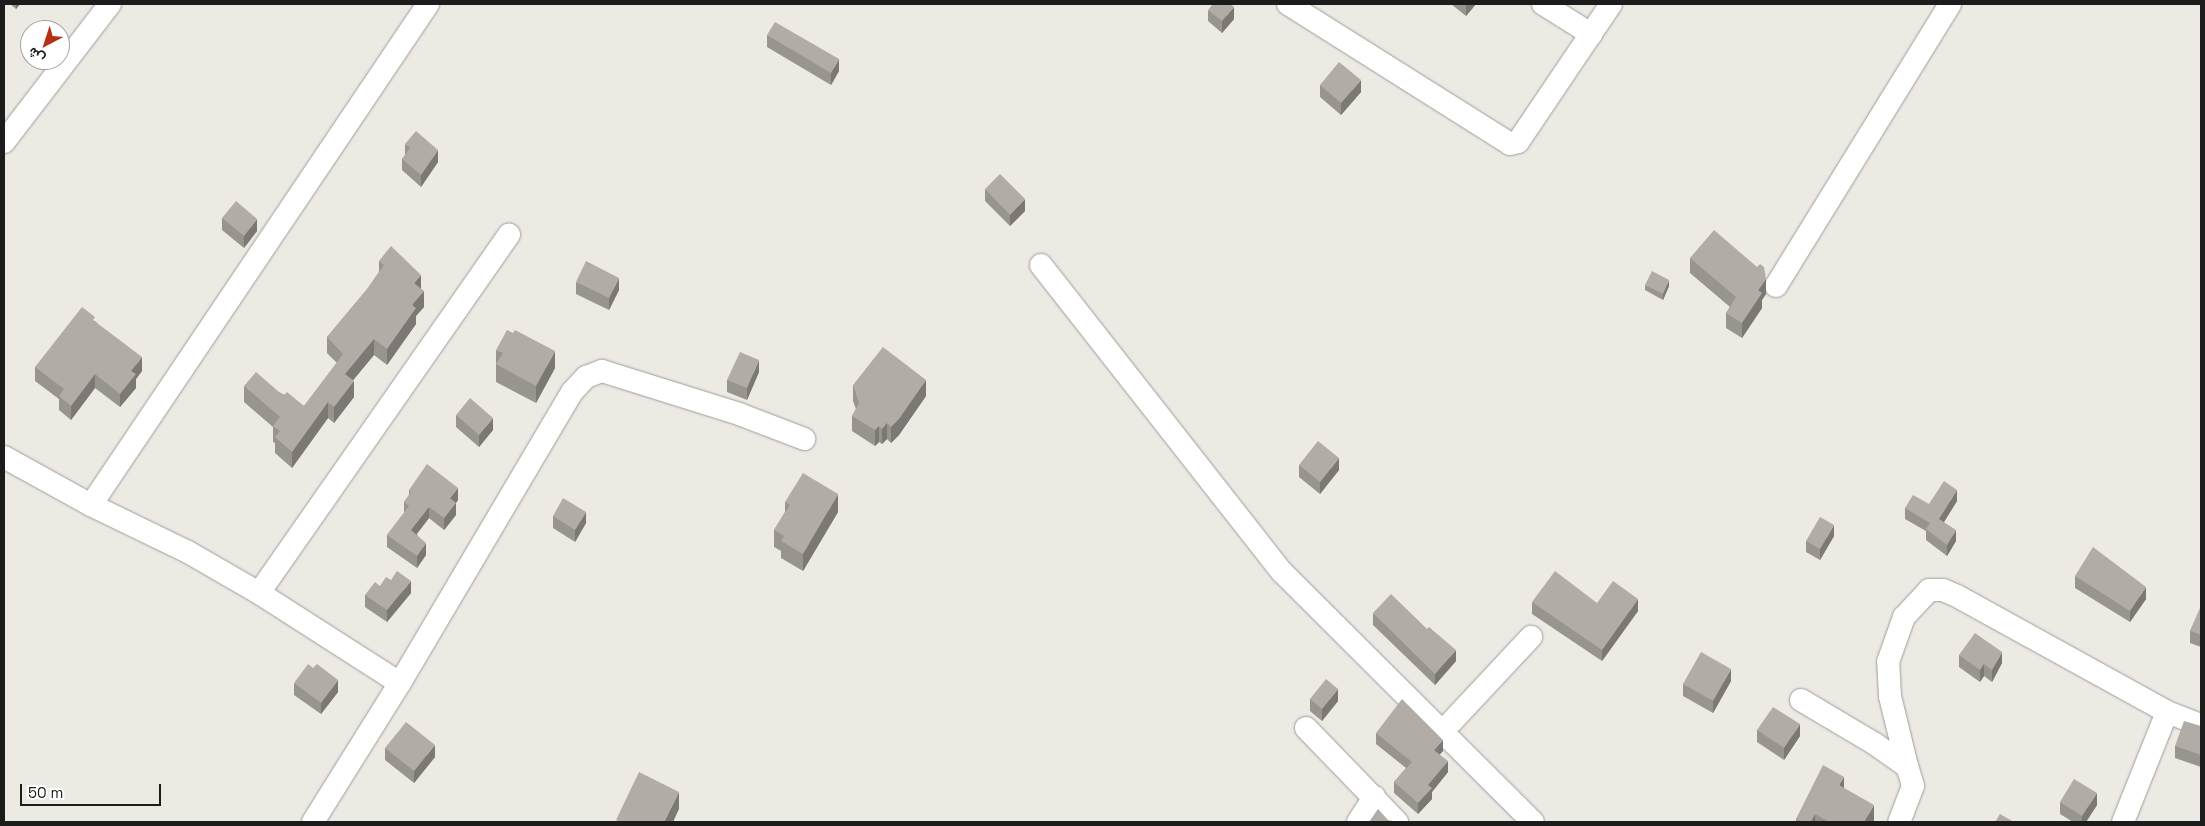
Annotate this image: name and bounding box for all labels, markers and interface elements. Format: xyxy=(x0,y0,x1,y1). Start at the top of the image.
north arrow xyxy=(20,20,70,70)
text: ش xyxy=(24,43,48,68)
scale bar xyxy=(22,774,164,806)
text: 50 m xyxy=(28,783,63,802)

